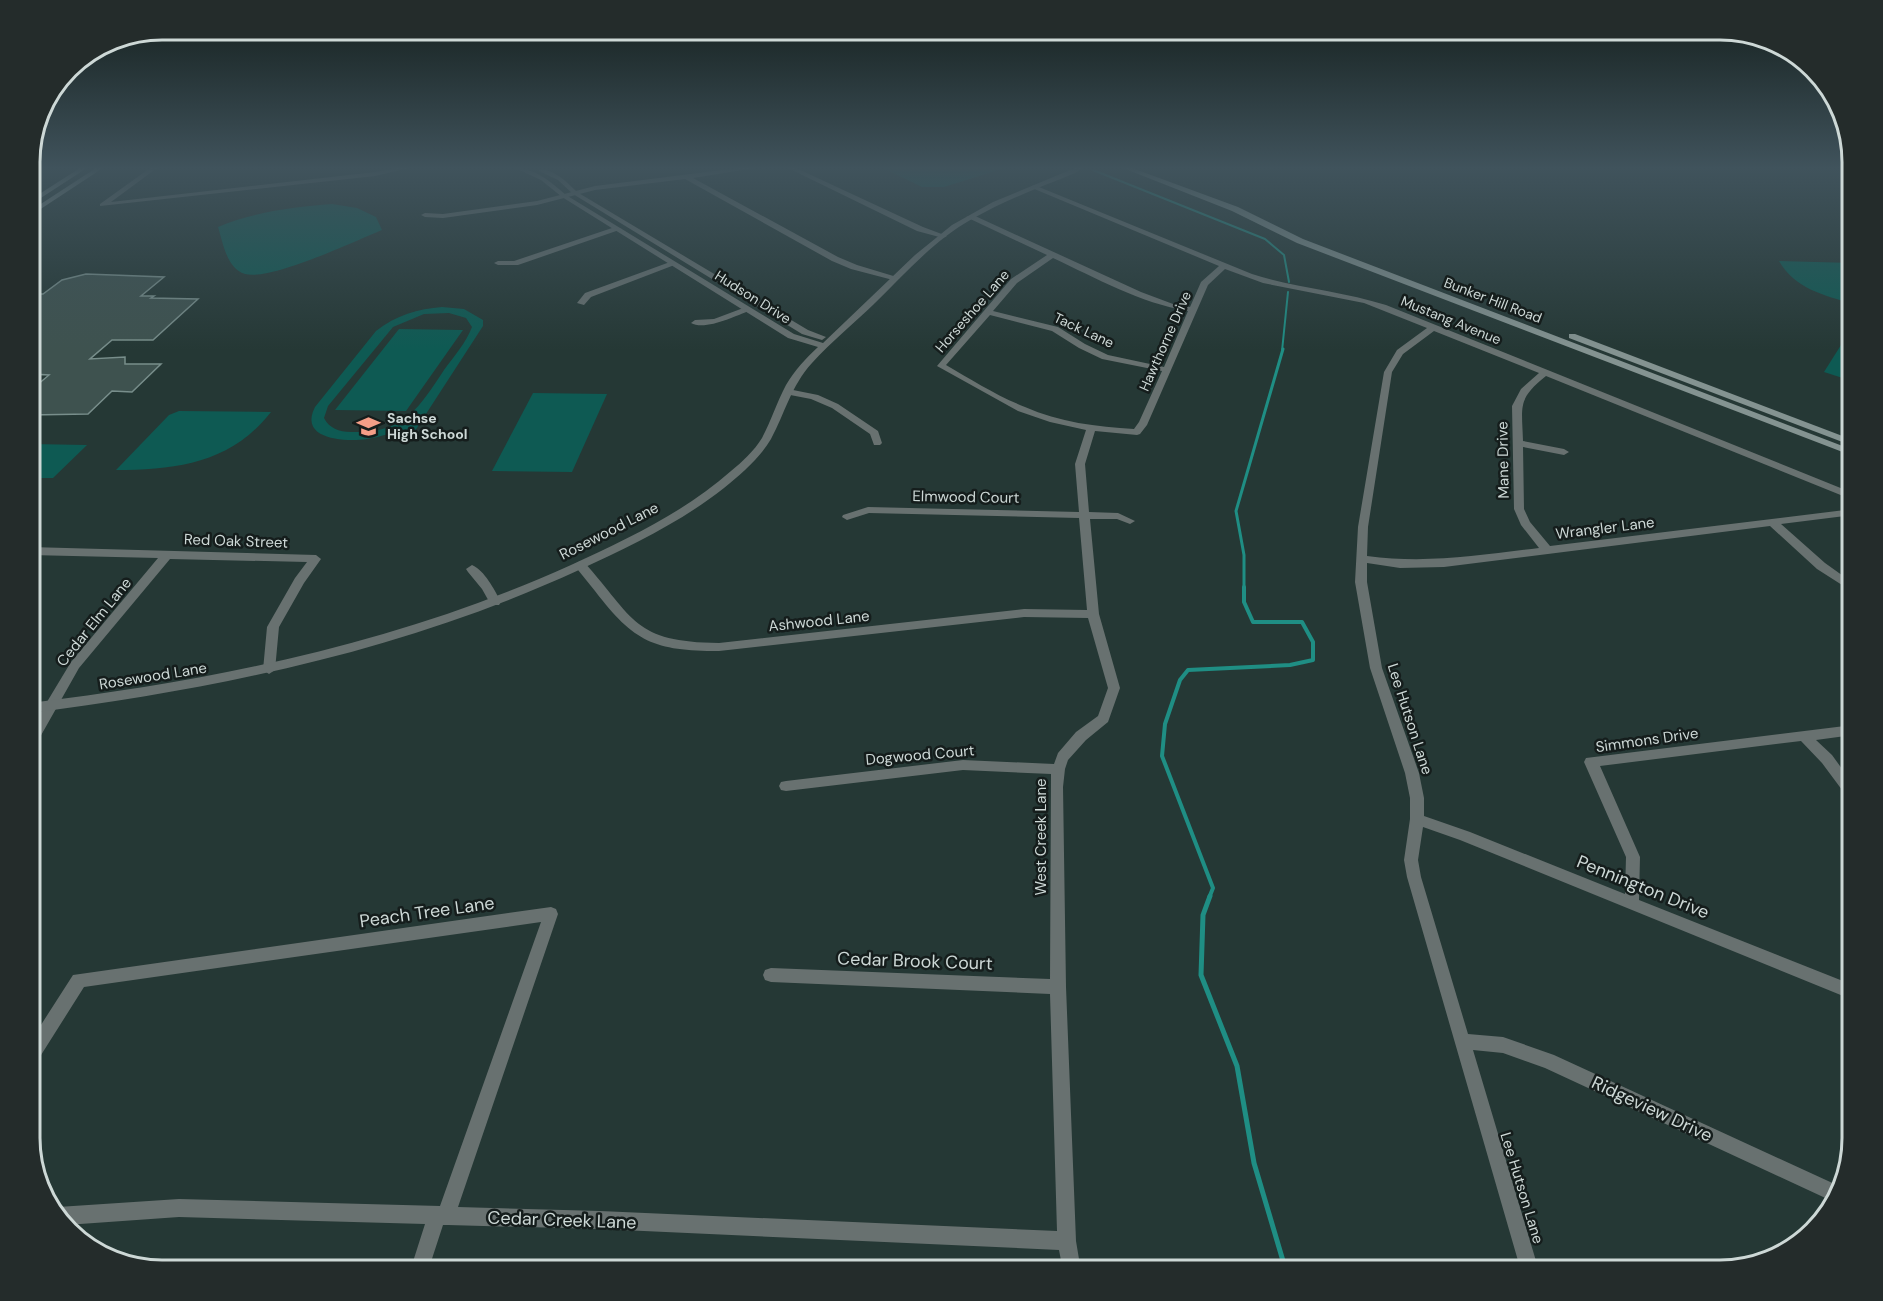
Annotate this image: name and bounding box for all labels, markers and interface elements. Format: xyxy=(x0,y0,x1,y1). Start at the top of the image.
street label: Hudson Drive xyxy=(712,266,795,328)
street label: Horseshoe Lane xyxy=(931,266,1013,356)
street label: Bunker Hill Road xyxy=(1442,273,1544,327)
street label: Hawthorne Drive xyxy=(1135,288,1195,394)
street label: Mustang Avenue xyxy=(1398,292,1504,348)
street label: Tack Lane xyxy=(1051,308,1117,352)
place label: Sachse High School xyxy=(387,409,468,443)
school or university icon: Sachse High School xyxy=(356,413,382,439)
street label: Mane Drive xyxy=(1492,421,1514,499)
street label: Elmwood Court xyxy=(912,486,1020,508)
street label: Rosewood Lane xyxy=(556,497,662,565)
street label: Wrangler Lane xyxy=(1554,512,1656,544)
street label: Red Oak Street xyxy=(184,529,289,553)
street label: Cedar Elm Lane xyxy=(52,573,136,671)
street label: Ashwood Lane xyxy=(767,606,871,636)
street label: Rosewood Lane xyxy=(98,658,208,694)
street label: Lee Hutson Lane xyxy=(1383,661,1437,777)
street label: Simmons Drive xyxy=(1594,723,1700,757)
street label: Dogwood Court xyxy=(865,740,975,770)
street label: West Creek Lane xyxy=(1031,778,1051,896)
street label: Pennington Drive xyxy=(1573,850,1713,924)
street label: Peach Tree Lane xyxy=(358,891,496,933)
street label: Cedar Brook Court xyxy=(837,946,993,976)
street label: Ridgeview Drive xyxy=(1588,1071,1716,1147)
street label: Lee Hutson Lane xyxy=(1496,1130,1548,1246)
street label: Cedar Creek Lane xyxy=(487,1205,637,1235)

